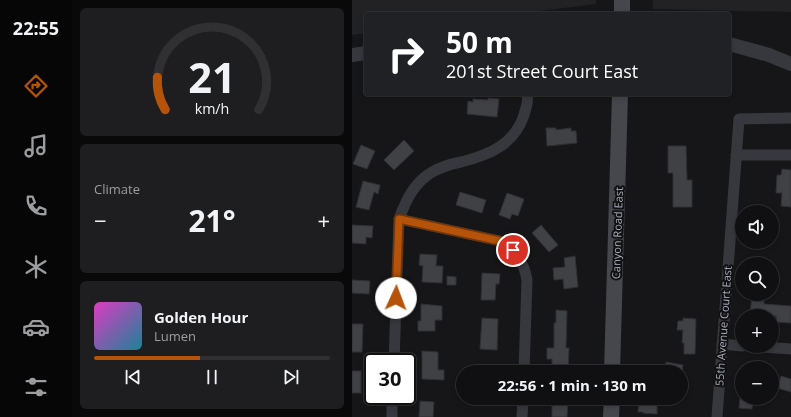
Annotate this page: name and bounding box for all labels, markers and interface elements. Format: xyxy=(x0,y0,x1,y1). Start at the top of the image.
text: 22:55 xyxy=(13,16,59,40)
text: 50 m xyxy=(446,23,513,61)
icon: right xyxy=(380,28,432,80)
text: 21 xyxy=(188,49,236,105)
text: 201st Street Court East xyxy=(446,59,638,83)
icon: directions xyxy=(22,72,50,100)
text: km/h xyxy=(195,99,229,118)
icon: music xyxy=(22,132,50,160)
text: Climate xyxy=(94,180,140,198)
street label: Canyon Road East xyxy=(608,187,626,279)
icon: phone xyxy=(22,192,50,220)
text: 21° xyxy=(188,200,236,241)
text: − xyxy=(94,205,107,235)
text: + xyxy=(317,205,330,235)
map controls xyxy=(735,205,779,405)
button: sound xyxy=(735,205,779,249)
pin xyxy=(496,233,530,267)
icon: arrive xyxy=(502,239,524,261)
icon: climate xyxy=(22,253,50,281)
button: search xyxy=(735,257,779,301)
street label: 55th Avenue Court East xyxy=(711,265,735,386)
position arrow xyxy=(375,277,417,319)
text: Golden Hour xyxy=(154,307,248,327)
button: + xyxy=(735,309,779,353)
icon: car xyxy=(22,313,50,341)
text: Lumen xyxy=(154,327,196,345)
speed limit sign: 30 xyxy=(364,353,416,405)
button: − xyxy=(735,361,779,405)
icon: previous xyxy=(122,366,144,388)
icon: pause xyxy=(201,366,223,388)
icon: next xyxy=(280,366,302,388)
icon: filters xyxy=(22,373,50,401)
text: 22:56 · 1 min · 130 m xyxy=(498,375,646,395)

